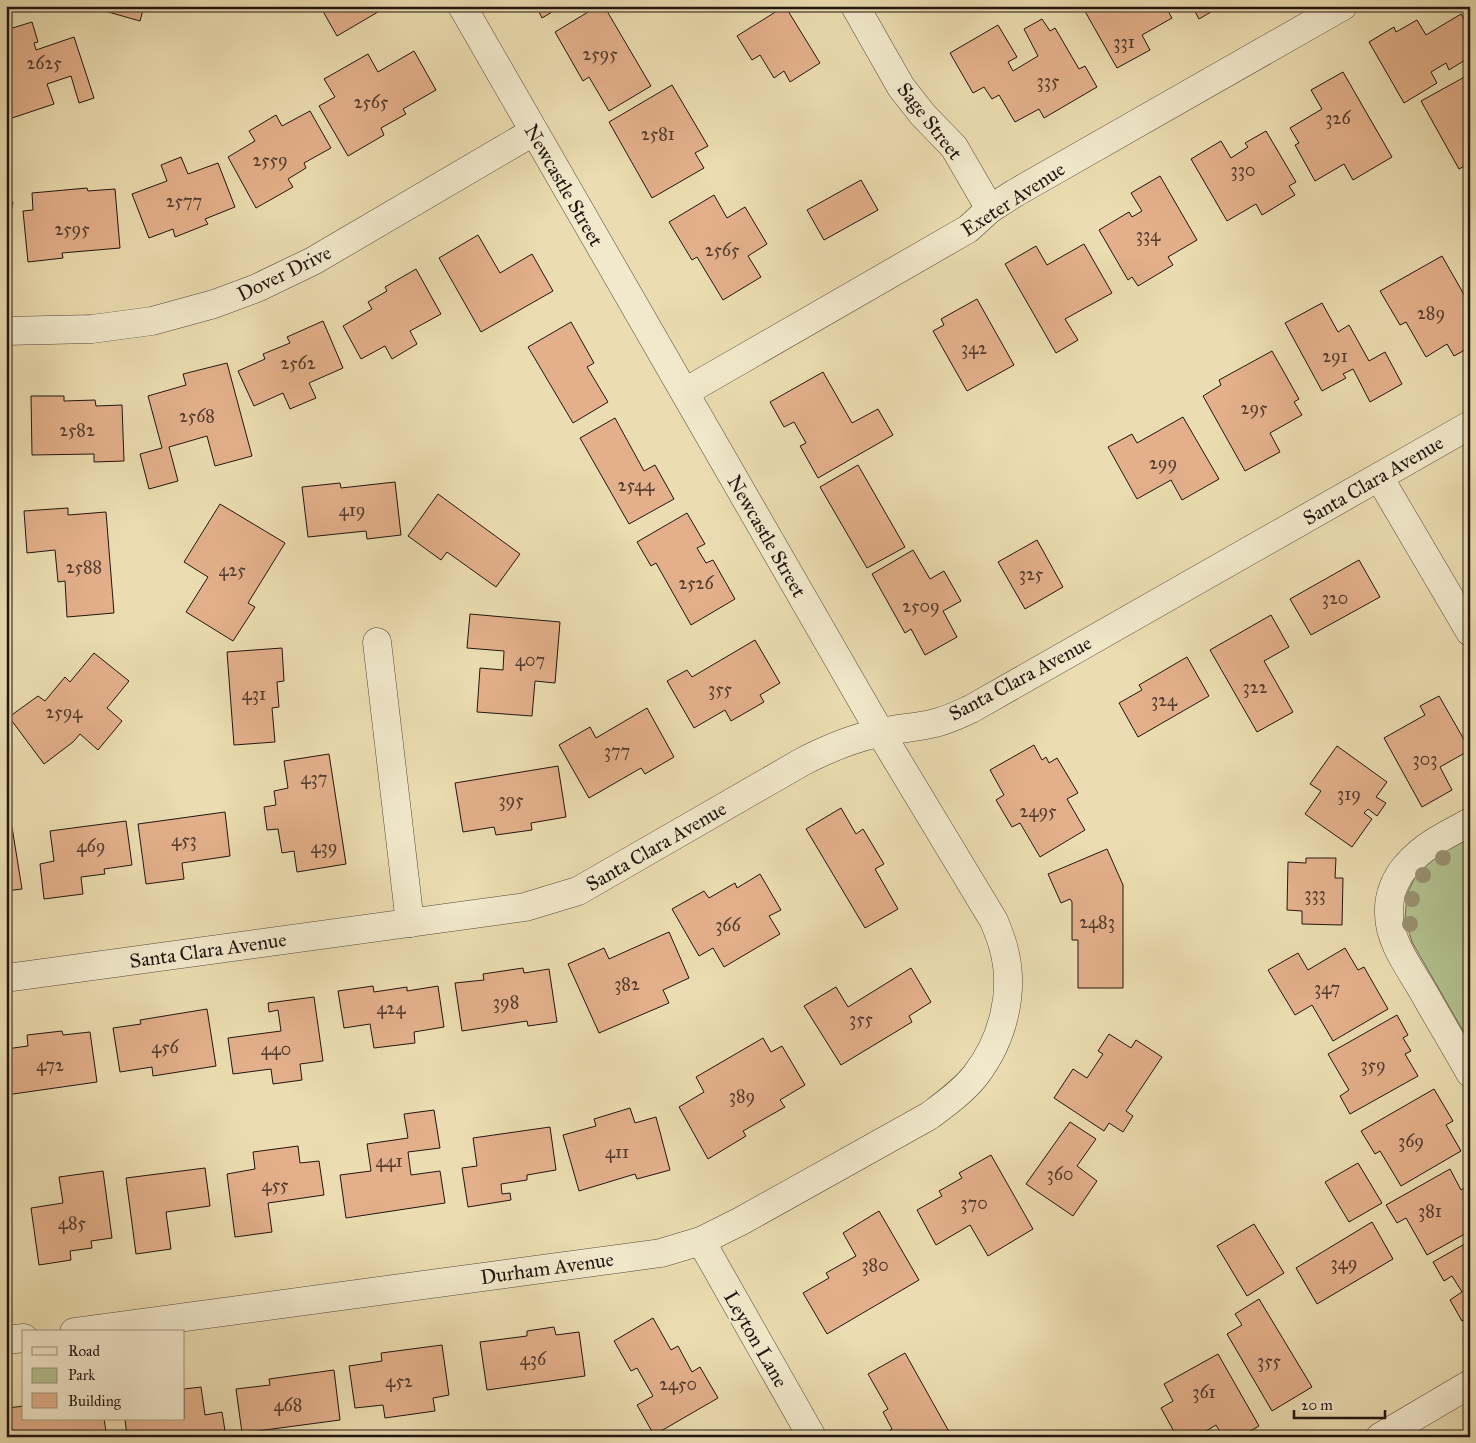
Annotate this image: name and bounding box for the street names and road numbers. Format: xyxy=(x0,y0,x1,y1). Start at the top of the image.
street label: Sage Street xyxy=(892,78,968,165)
street label: Newcastle Street xyxy=(519,120,609,250)
street label: Exeter Avenue xyxy=(957,157,1069,241)
street label: Dover Drive xyxy=(233,240,335,306)
street label: Santa Clara Avenue xyxy=(1298,430,1448,530)
street label: Newcastle Street xyxy=(722,471,812,601)
street label: Santa Clara Avenue xyxy=(944,630,1096,726)
street label: Santa Clara Avenue xyxy=(581,796,731,896)
street label: Santa Clara Avenue xyxy=(128,927,288,973)
street label: Durham Avenue xyxy=(479,1247,615,1289)
street label: Leyton Lane xyxy=(719,1287,793,1391)

